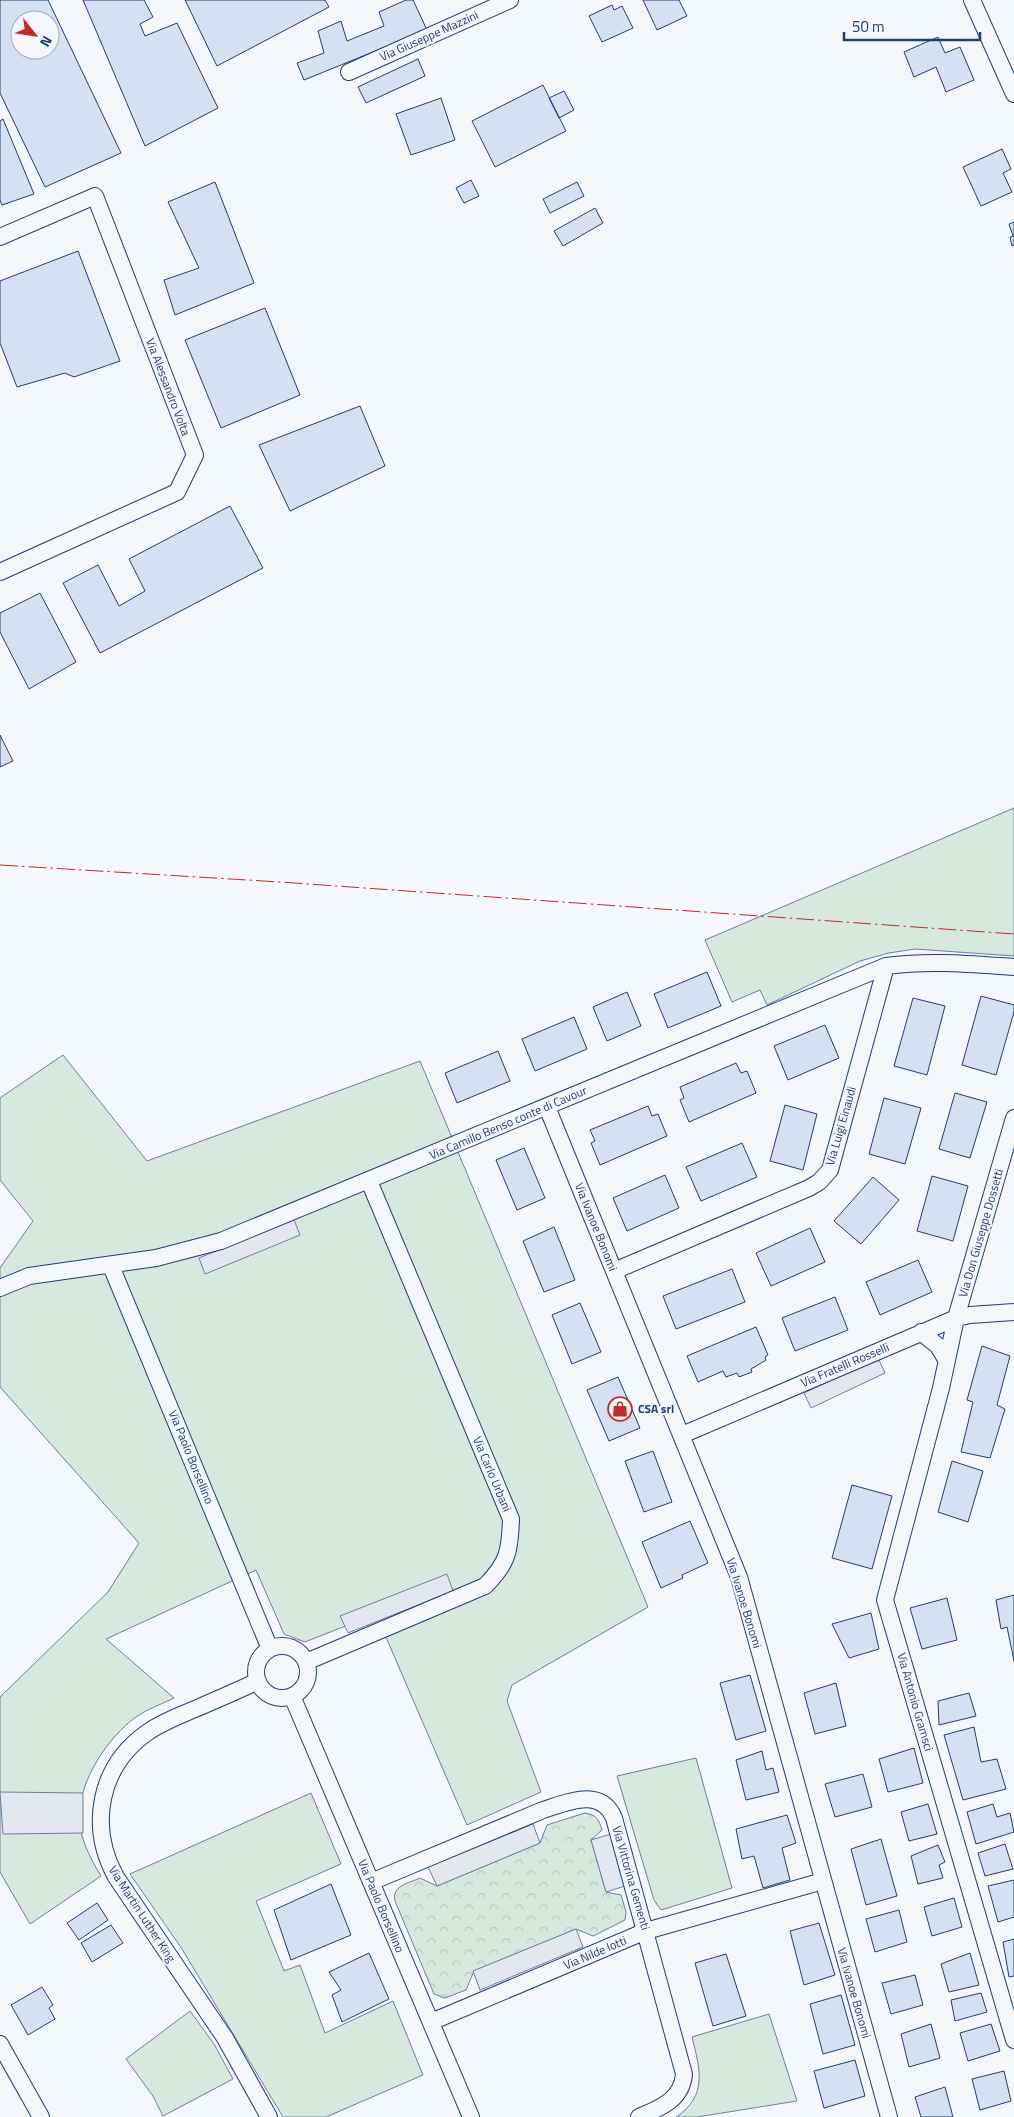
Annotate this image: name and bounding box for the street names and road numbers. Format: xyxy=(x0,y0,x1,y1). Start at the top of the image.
street label: Via Giuseppe Mazzini xyxy=(376,5,481,66)
street label: Via Alessandro Volta xyxy=(141,335,196,438)
street label: Via Camillo Benso conte di Cavour xyxy=(426,1081,590,1164)
street label: Via Luigi Einaudi xyxy=(820,1084,861,1168)
street label: Via Don Giuseppe Dossetti xyxy=(953,1166,1008,1299)
street label: Via Ivanoe Bonomi xyxy=(570,1180,623,1274)
street label: Via Fratelli Rosselli xyxy=(798,1337,892,1392)
street label: Via Paolo Borsellino xyxy=(164,1407,219,1507)
street label: Via Carlo Urbani xyxy=(468,1433,517,1514)
street label: Via Ivanoe Bonomi xyxy=(722,1555,767,1650)
street label: Via Antonio Gramsci xyxy=(892,1650,939,1753)
street label: Via Vittorina Gementi xyxy=(608,1824,655,1932)
street label: Via Paolo Borsellino xyxy=(353,1856,410,1955)
street label: Via Martin Luther King xyxy=(104,1862,181,1966)
street label: Via Nilde Iotti xyxy=(560,1931,629,1974)
street label: Via Ivanoe Bonomi xyxy=(832,1945,877,2040)

